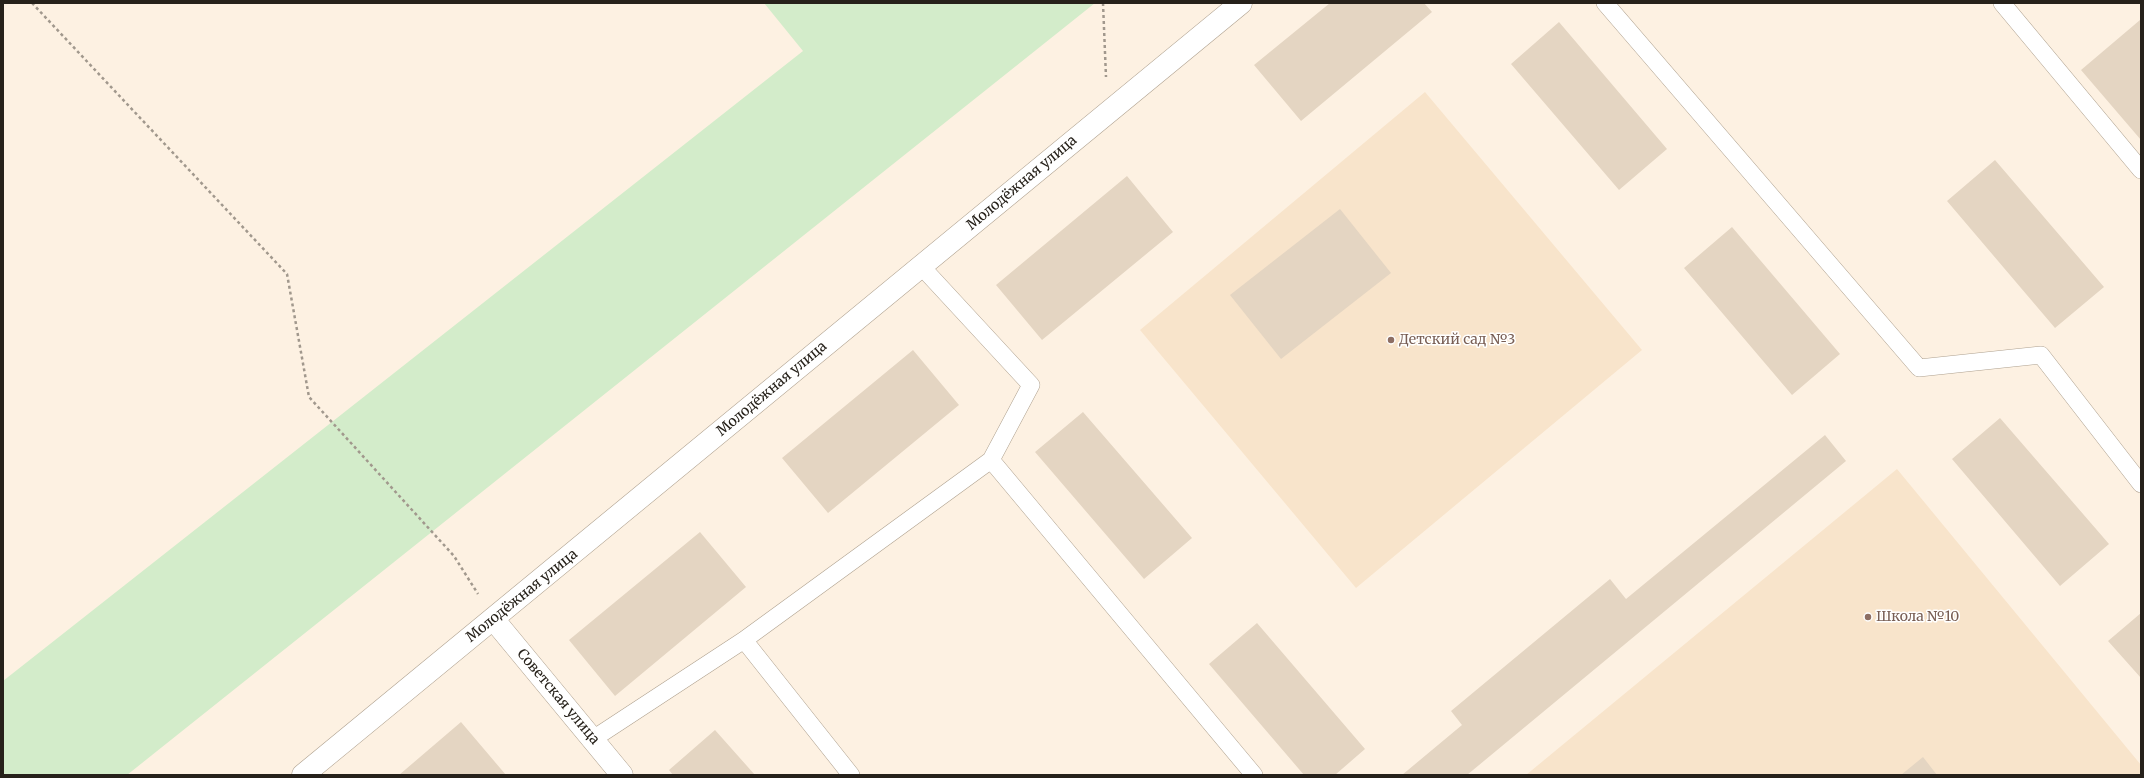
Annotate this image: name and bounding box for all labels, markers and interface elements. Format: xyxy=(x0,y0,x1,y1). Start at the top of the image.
street label: Молодёжная улица xyxy=(964,132,1080,234)
place label: Детский сад №3 xyxy=(1399,332,1515,348)
marker: Детский сад №3 xyxy=(1386,335,1396,345)
street label: Молодёжная улица xyxy=(714,338,830,440)
street label: Молодёжная улица xyxy=(463,546,581,646)
place label: Школа №10 xyxy=(1876,609,1959,625)
marker: Школа №10 xyxy=(1863,612,1873,622)
street label: Советская улица xyxy=(513,646,603,748)

